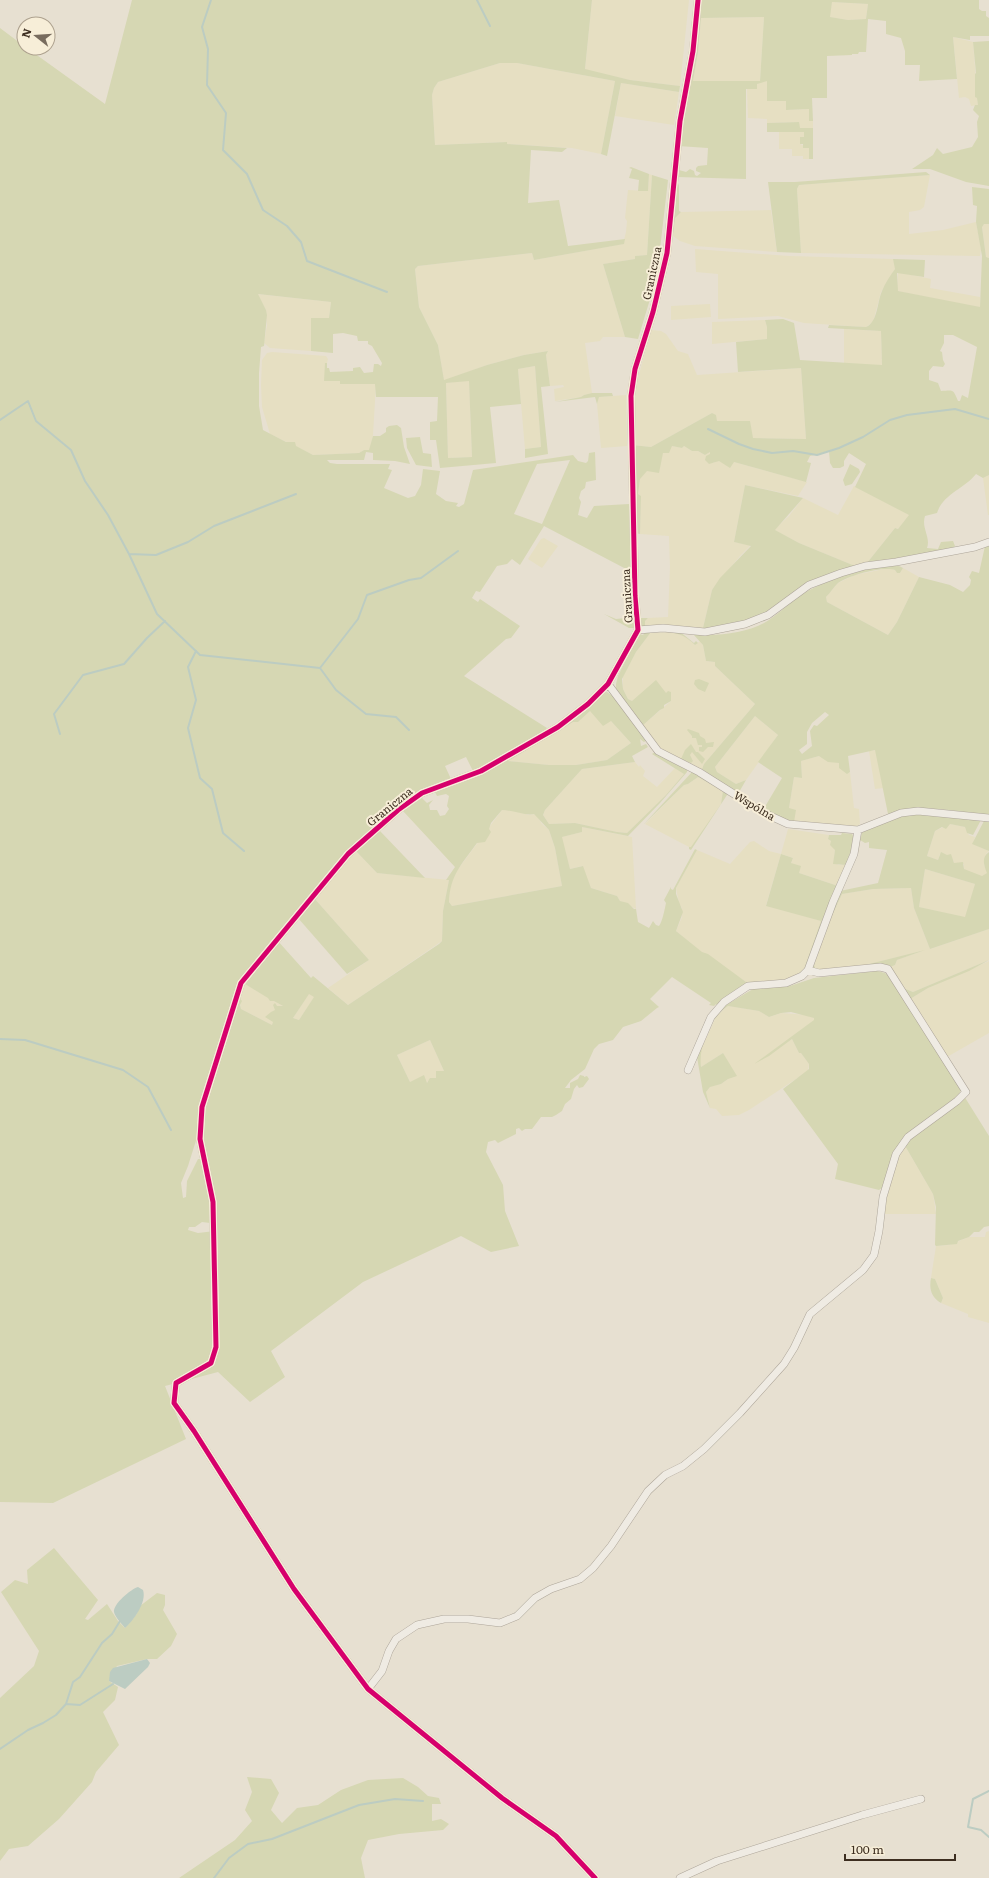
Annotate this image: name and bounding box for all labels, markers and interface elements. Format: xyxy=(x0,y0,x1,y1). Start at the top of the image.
north arrow xyxy=(16,16,56,56)
text: N xyxy=(16,26,34,40)
street label: Graniczna xyxy=(638,245,664,301)
street label: Graniczna xyxy=(617,568,635,624)
street label: Graniczna xyxy=(363,783,415,829)
street label: Wspólna xyxy=(731,786,779,824)
scale bar xyxy=(845,1836,955,1862)
text: 100 m xyxy=(851,1840,884,1858)

